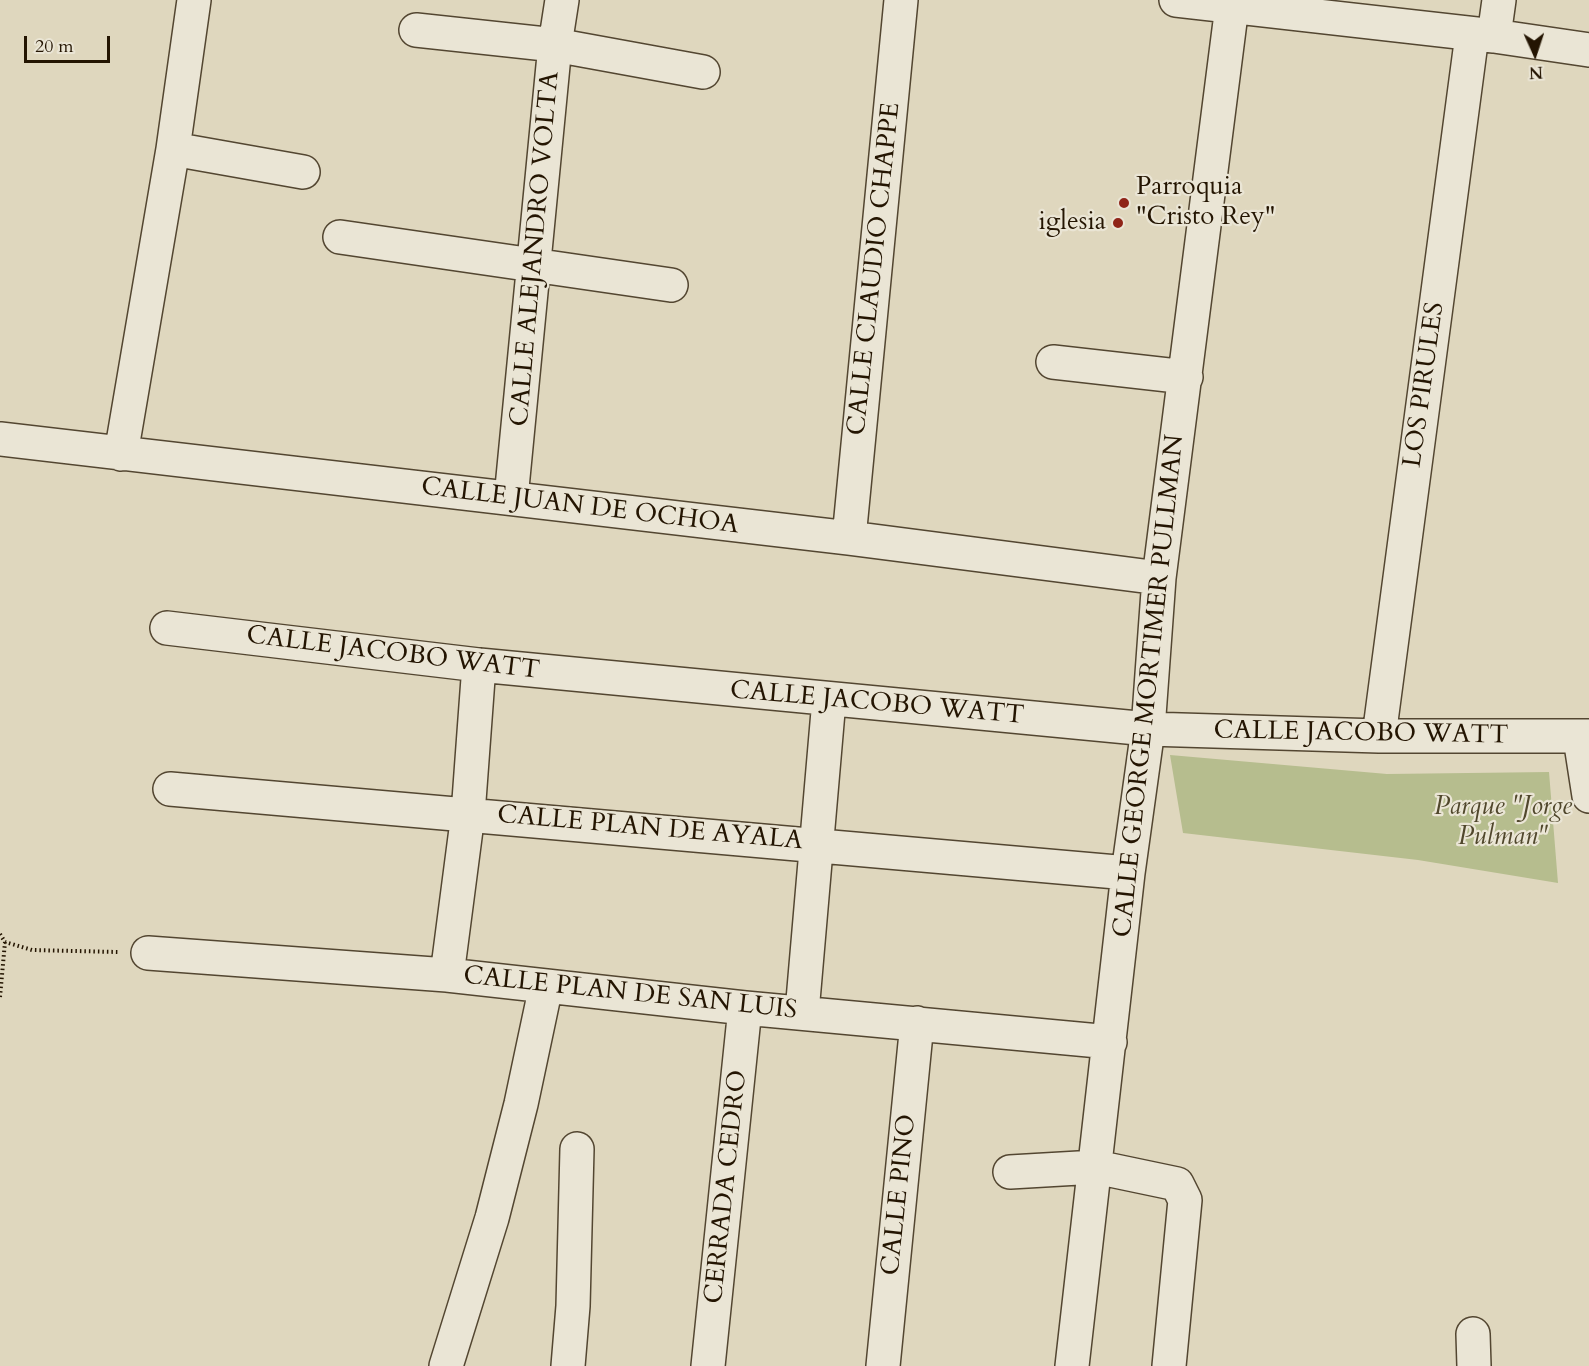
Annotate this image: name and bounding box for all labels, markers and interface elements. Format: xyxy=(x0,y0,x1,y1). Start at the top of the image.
scale bar xyxy=(27,24,112,62)
north arrow xyxy=(1505,24,1565,84)
text: 20 m xyxy=(35,34,74,59)
text: N xyxy=(1528,61,1543,83)
street label: CALLE ALEJANDRO VOLTA xyxy=(505,70,567,428)
street label: CALLE CLAUDIO CHAPPE xyxy=(842,101,908,437)
place label: Parroquia "Cristo Rey" xyxy=(1136,172,1275,234)
marker: Parroquia "Cristo Rey" xyxy=(1117,196,1131,210)
place label: iglesia xyxy=(1038,207,1106,239)
marker: iglesia xyxy=(1111,216,1125,230)
street label: LOS PIRULES xyxy=(1398,300,1452,470)
street label: CALLE GEORGE MORTIMER PULLMAN xyxy=(1108,433,1192,939)
street label: CALLE JUAN DE OCHOA xyxy=(419,472,741,542)
street label: CALLE JACOBO WATT xyxy=(245,621,541,687)
street label: CALLE JACOBO WATT xyxy=(729,676,1025,732)
street label: CALLE JACOBO WATT xyxy=(1213,716,1509,752)
park label: Parque "Jorge Pulman" xyxy=(1434,792,1572,854)
street label: CALLE PLAN DE AYALA xyxy=(496,800,804,858)
street label: CALLE PLAN DE SAN LUIS xyxy=(462,961,798,1027)
street label: CERRADA CEDRO xyxy=(699,1069,755,1305)
street label: CALLE PINO xyxy=(876,1113,924,1277)

